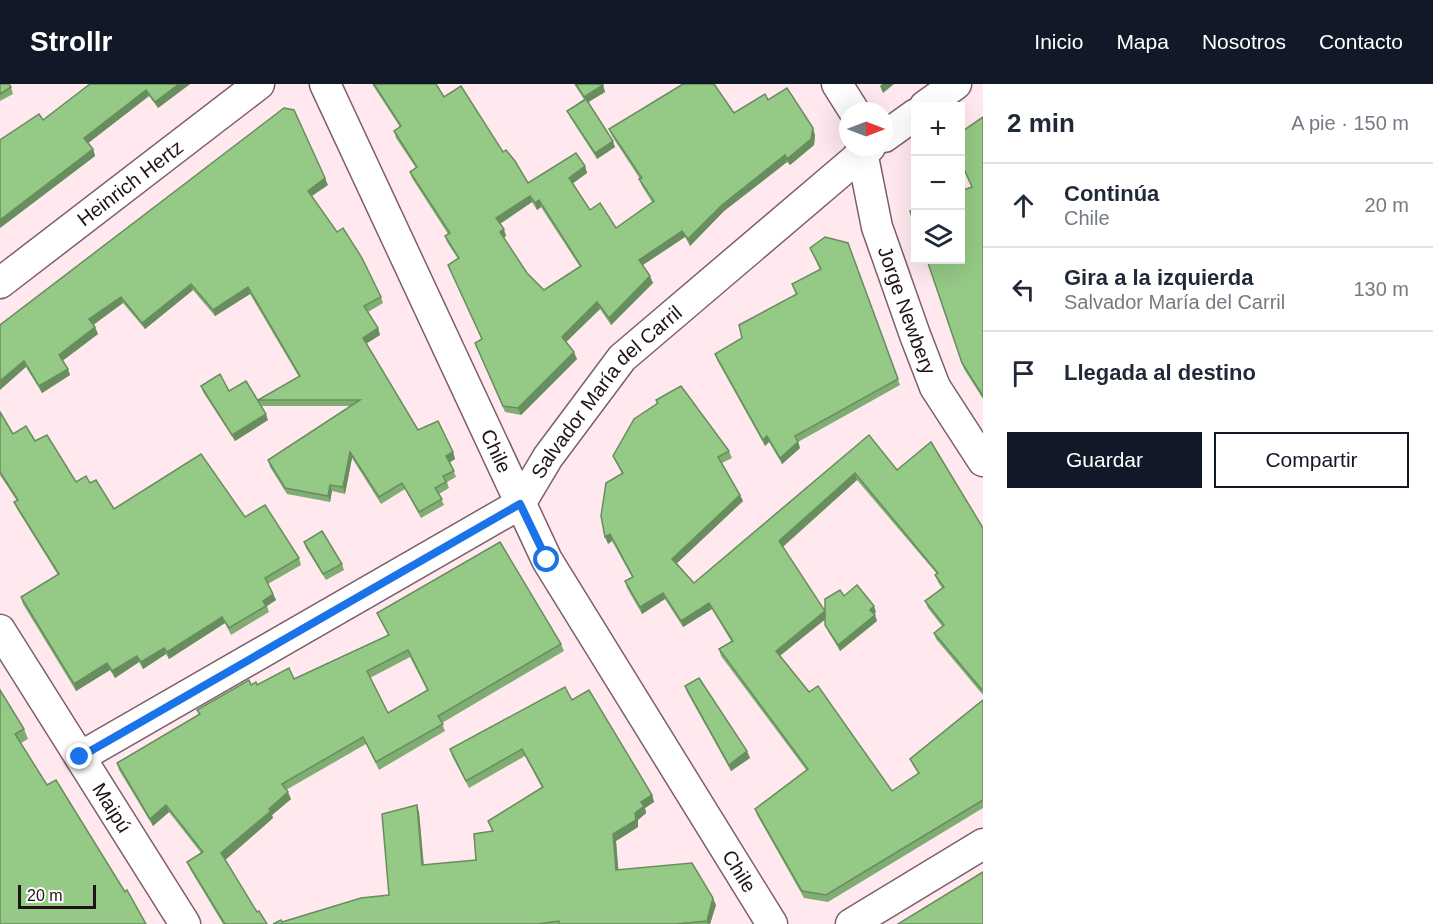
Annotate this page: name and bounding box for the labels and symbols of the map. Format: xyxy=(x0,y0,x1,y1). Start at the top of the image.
north arrow xyxy=(839,102,893,156)
street label: Heinrich Hertz xyxy=(73,136,187,230)
street label: Jorge Newbery xyxy=(874,243,940,377)
street label: Salvador María del Carril xyxy=(527,301,686,482)
street label: Chile xyxy=(477,426,516,476)
route start xyxy=(533,546,559,572)
route end xyxy=(66,743,92,769)
street label: Maipú xyxy=(88,779,136,837)
street label: Chile xyxy=(718,846,761,896)
scale bar xyxy=(18,882,96,910)

